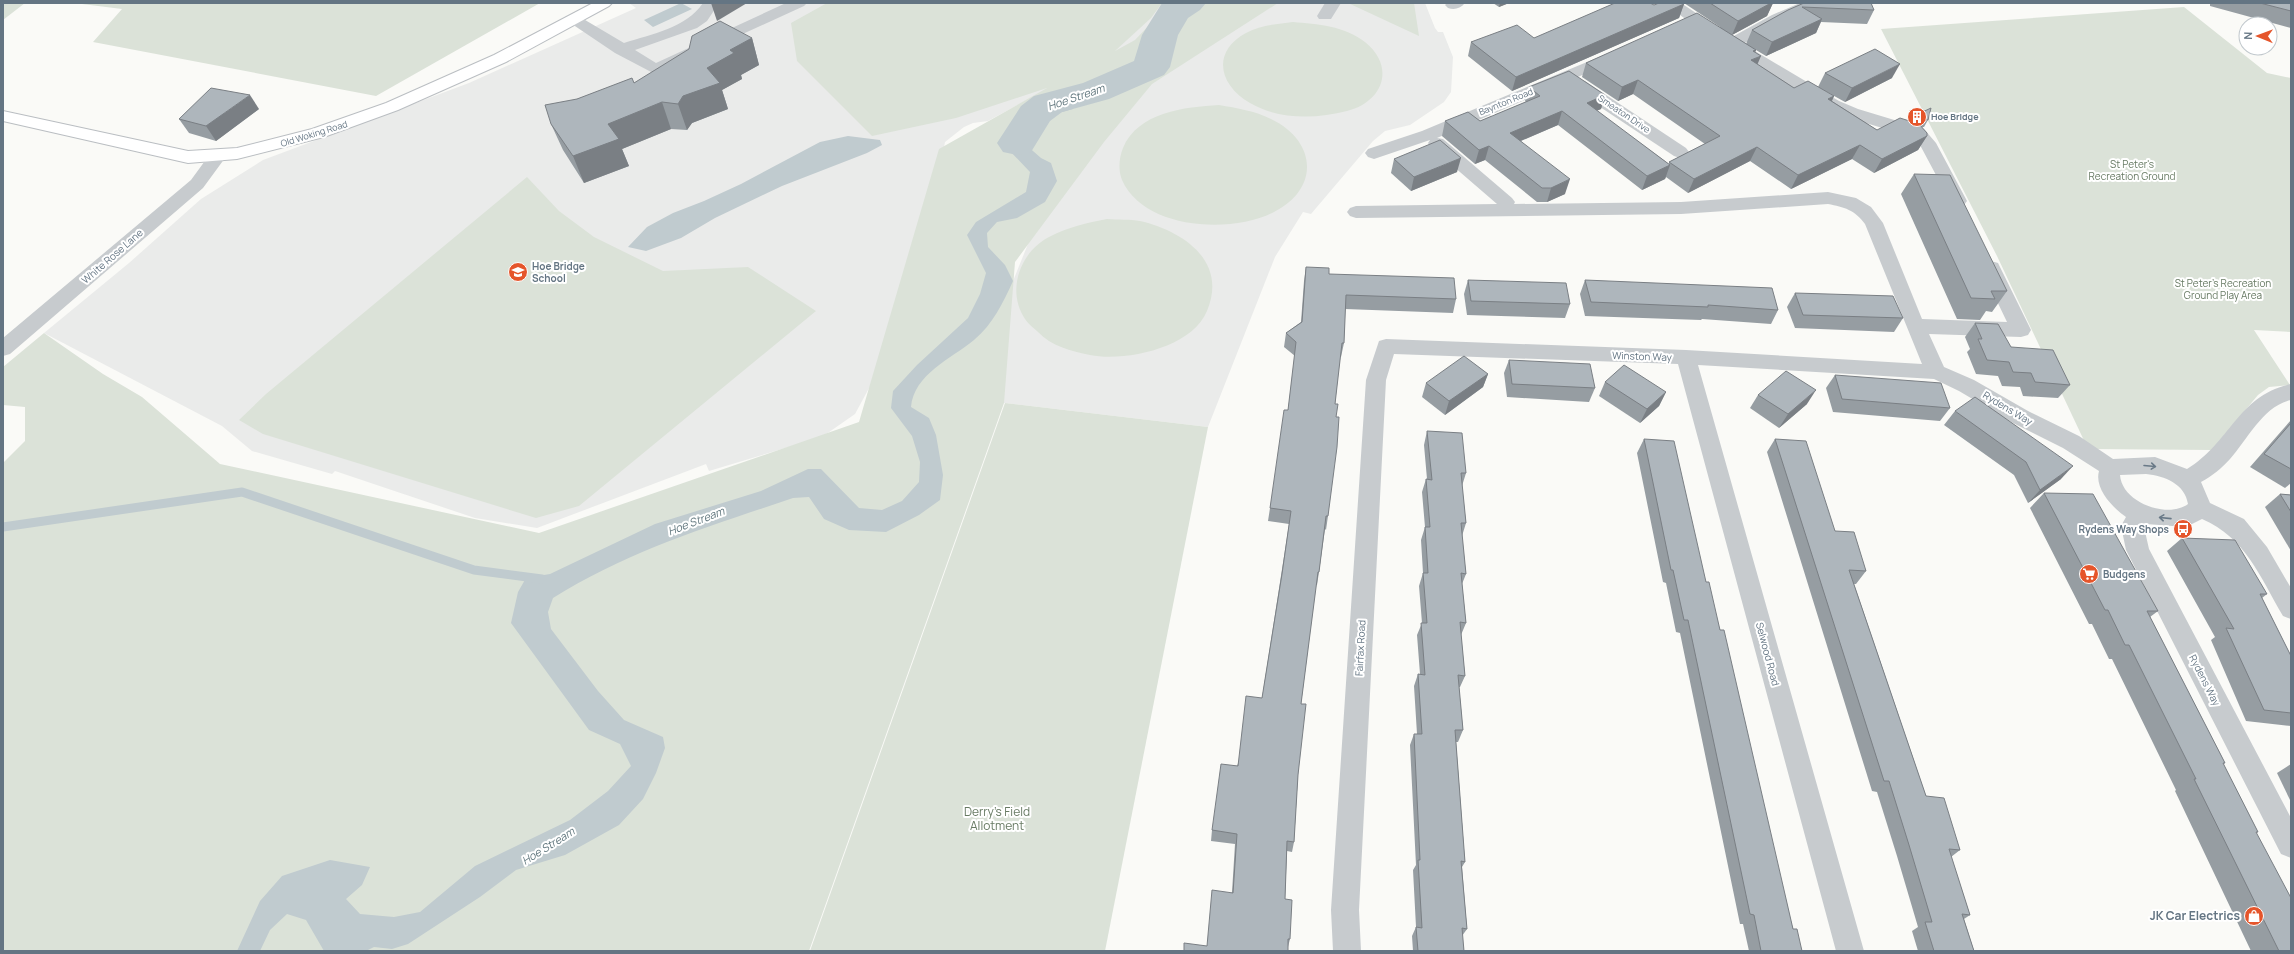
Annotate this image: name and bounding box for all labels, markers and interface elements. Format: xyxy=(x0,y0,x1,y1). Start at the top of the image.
north arrow xyxy=(2238,16,2278,56)
text: N xyxy=(2240,32,2255,40)
water label: Hoe Stream xyxy=(1045,80,1107,113)
street label: Baynton Road xyxy=(1477,85,1535,118)
street label: Smeaton Drive xyxy=(1596,91,1653,136)
building icon: Hoe Bridge xyxy=(1906,106,1928,128)
place label: Hoe Bridge xyxy=(1931,110,1979,123)
street label: Old Woking Road xyxy=(279,117,349,150)
park label: St Peter's Recreation Ground xyxy=(2089,157,2176,183)
street label: White Rose Lane xyxy=(78,225,146,287)
place label: Hoe Bridge School xyxy=(532,259,585,285)
school or university icon: Hoe Bridge School xyxy=(507,261,529,283)
park label: St Peter's Recreation Ground Play Area xyxy=(2175,276,2271,302)
street label: Winston Way xyxy=(1612,348,1673,364)
street label: Rydens Way xyxy=(1981,388,2036,429)
one-way arrow xyxy=(2143,462,2156,469)
water label: Hoe Stream xyxy=(665,503,727,538)
one-way arrow xyxy=(2159,514,2172,521)
bus stop icon: Rydens Way Shops xyxy=(2172,518,2194,540)
place label: Rydens Way Shops xyxy=(2078,522,2170,536)
supermarket icon: Budgens xyxy=(2078,563,2100,585)
place label: Budgens xyxy=(2103,567,2146,581)
street label: Fairfax Road xyxy=(1352,619,1368,676)
street label: Selwood Road xyxy=(1753,621,1783,687)
street label: Rydens Way xyxy=(2186,652,2224,709)
park label: Derry's Field Allotment xyxy=(964,803,1030,834)
water label: Hoe Stream xyxy=(519,823,577,868)
shop icon: JK Car Electrics xyxy=(2243,905,2265,927)
place label: JK Car Electrics xyxy=(2150,907,2240,924)

